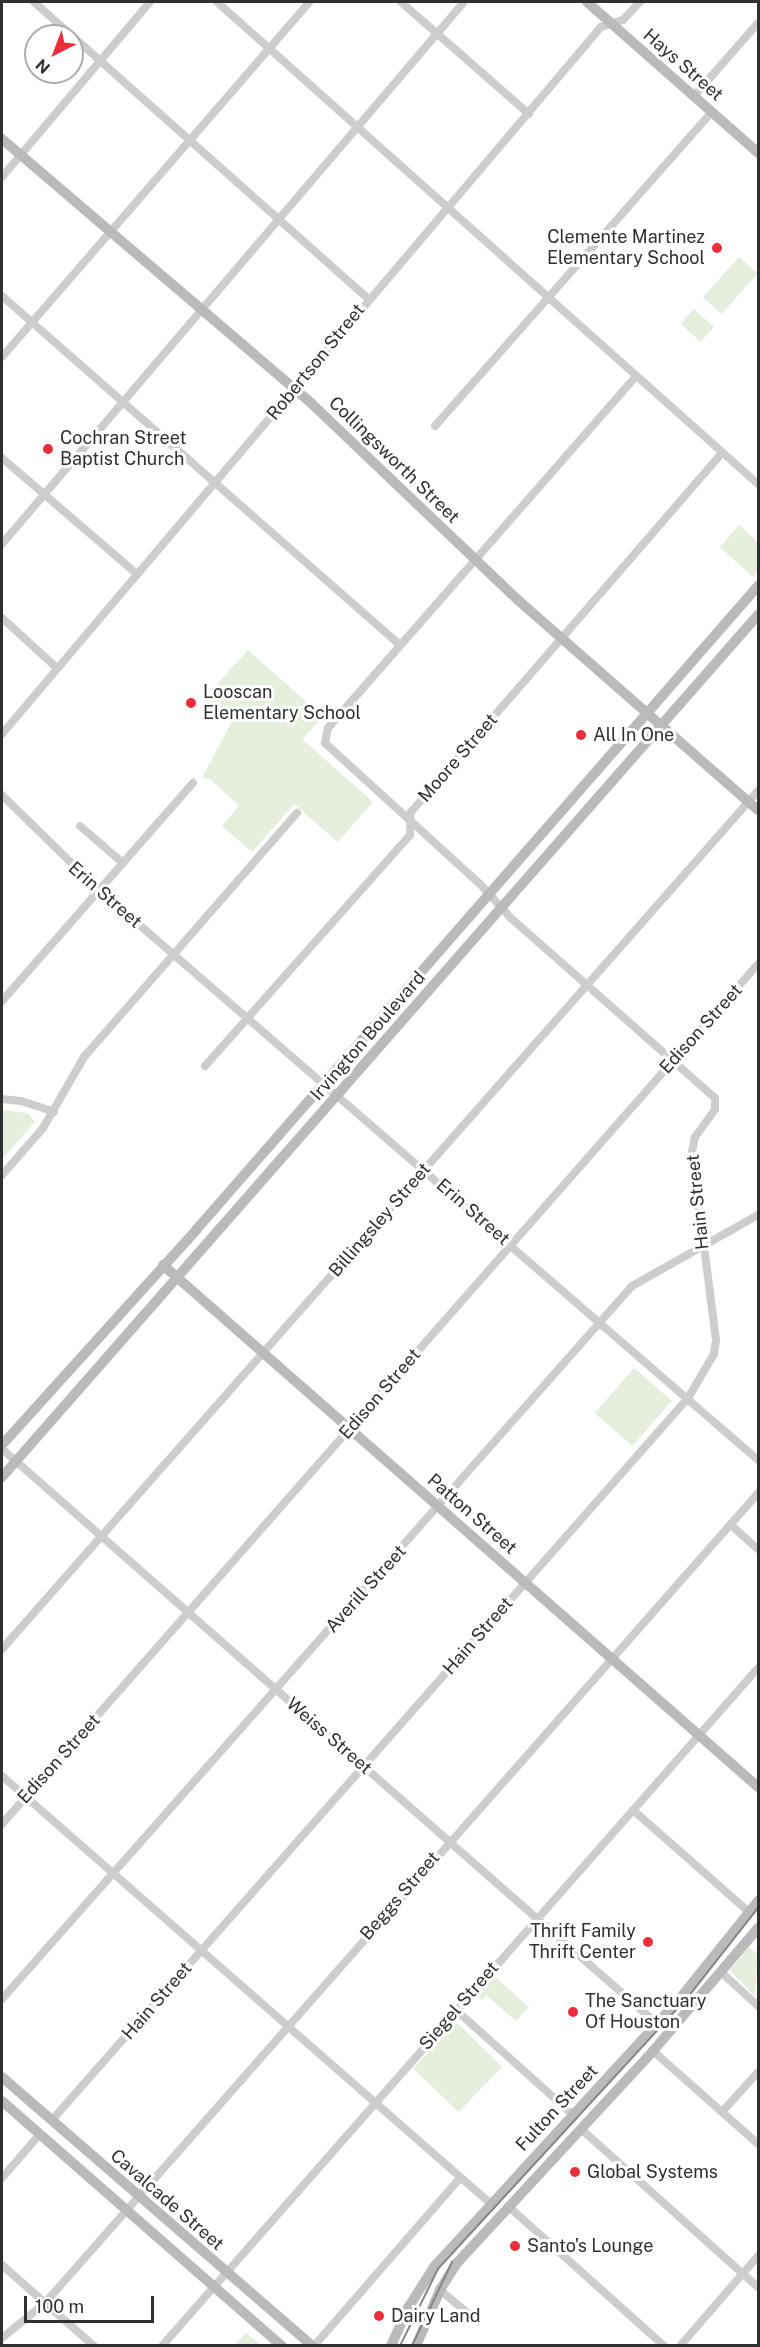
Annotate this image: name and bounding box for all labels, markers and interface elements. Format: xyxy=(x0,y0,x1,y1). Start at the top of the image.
north arrow xyxy=(24,24,84,84)
street label: Hays Street xyxy=(639,24,727,106)
text: N xyxy=(32,55,54,78)
place label: Clemente Martinez Elementary School xyxy=(547,227,705,270)
marker: Clemente Martinez Elementary School xyxy=(710,241,724,255)
street label: Robertson Street xyxy=(262,299,370,425)
street label: Collingsworth Street xyxy=(324,392,464,528)
place label: Cochran Street Baptist Church xyxy=(60,428,187,470)
marker: Cochran Street Baptist Church xyxy=(41,442,55,456)
place label: Looscan Elementary School xyxy=(203,682,361,724)
marker: Looscan Elementary School xyxy=(184,696,198,710)
street label: Moore Street xyxy=(414,709,502,807)
place label: All In One xyxy=(593,724,674,746)
marker: All In One xyxy=(574,728,588,742)
street label: Erin Street xyxy=(64,857,146,933)
street label: Irvington Boulevard xyxy=(306,967,430,1105)
street label: Edison Street xyxy=(655,980,747,1078)
street label: Hain Street xyxy=(682,1153,714,1251)
street label: Billingsley Street xyxy=(325,1159,435,1281)
street label: Erin Street xyxy=(432,1174,514,1250)
street label: Edison Street xyxy=(335,1344,425,1444)
street label: Patton Street xyxy=(423,1469,521,1559)
street label: Averill Street xyxy=(321,1541,411,1637)
street label: Hain Street xyxy=(438,1593,518,1679)
street label: Weiss Street xyxy=(282,1693,376,1779)
street label: Edison Street xyxy=(13,1710,105,1808)
street label: Beggs Street xyxy=(356,1847,444,1945)
place label: Thrift Family Thrift Center xyxy=(529,1921,636,1964)
marker: Thrift Family Thrift Center xyxy=(641,1935,655,1949)
street label: Siegel Street xyxy=(415,1957,503,2055)
street label: Hain Street xyxy=(117,1958,197,2044)
place label: The Sanctuary Of Houston xyxy=(585,1991,707,2034)
marker: The Sanctuary Of Houston xyxy=(566,2005,580,2019)
street label: Fulton Street xyxy=(512,2060,602,2156)
street label: Cavalcade Street xyxy=(106,2145,228,2255)
place label: Global Systems xyxy=(587,2161,718,2183)
marker: Global Systems xyxy=(568,2165,582,2179)
place label: Santo's Lounge xyxy=(527,2235,653,2257)
marker: Santo's Lounge xyxy=(508,2239,522,2253)
scale bar xyxy=(27,2284,158,2322)
text: 100 m xyxy=(35,2296,84,2317)
place label: Dairy Land xyxy=(391,2305,480,2327)
marker: Dairy Land xyxy=(372,2309,386,2323)

